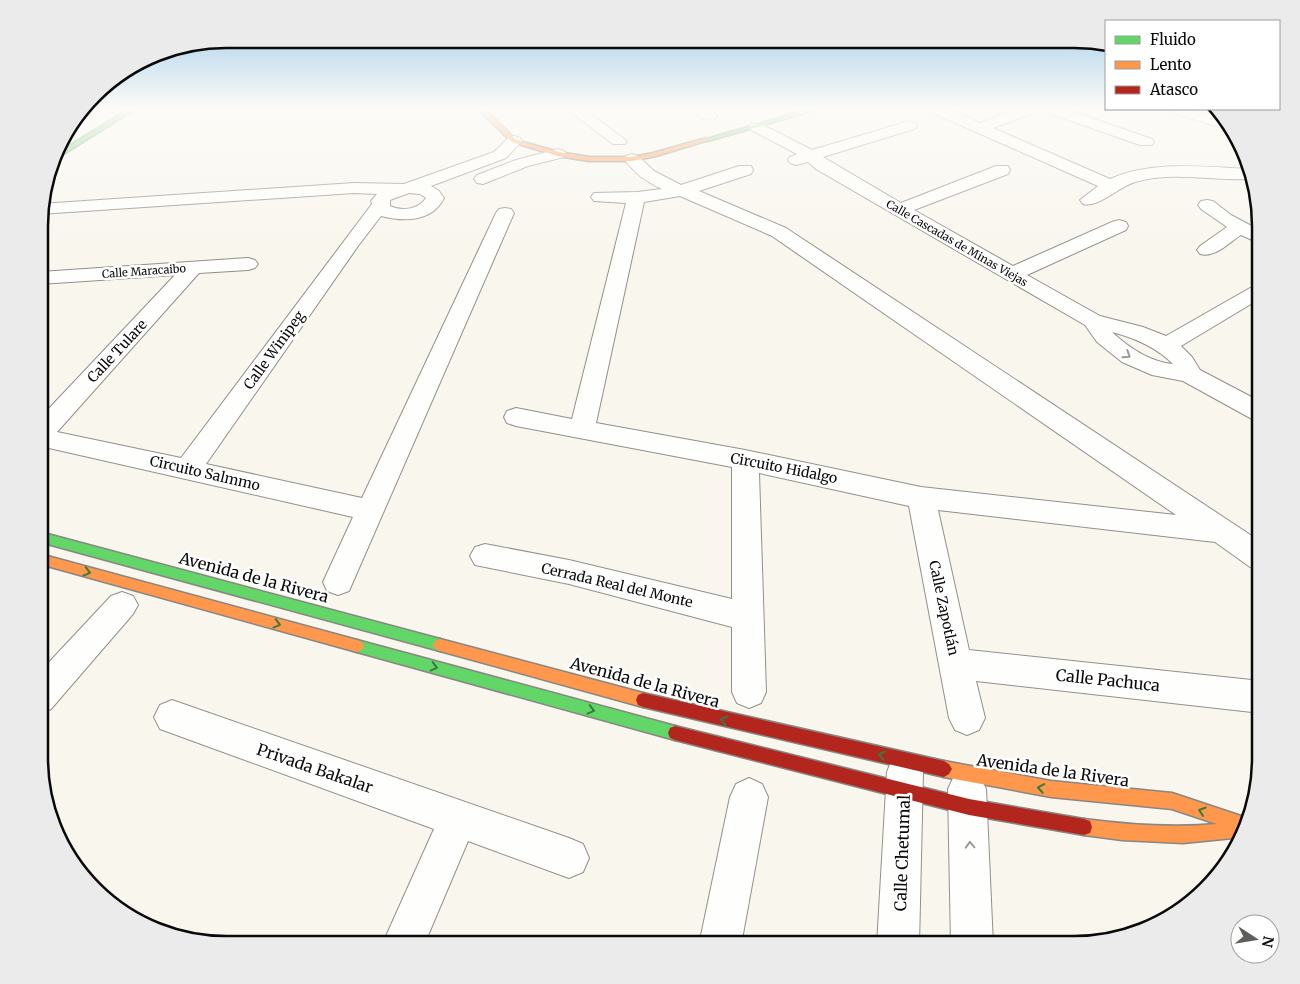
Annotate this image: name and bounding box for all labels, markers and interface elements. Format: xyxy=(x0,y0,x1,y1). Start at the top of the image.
legend xyxy=(1105,20,1280,110)
text: Fluido xyxy=(1150,30,1196,49)
text: Lento xyxy=(1150,55,1192,74)
text: Atasco xyxy=(1149,80,1198,99)
street label: Calle Cascadas de Minas Viejas xyxy=(884,197,1030,289)
street label: Calle Maracaibo xyxy=(102,261,187,281)
street label: Calle Winipeg xyxy=(239,307,309,393)
street label: Calle Tulare xyxy=(83,316,151,386)
one-way arrow xyxy=(1122,348,1131,358)
street label: Circuito Hidalgo xyxy=(729,449,839,487)
street label: Circuito Salmmo xyxy=(148,452,262,494)
street label: Avenida de la Rivera xyxy=(176,547,331,607)
street label: Cerrada Real del Monte xyxy=(539,559,695,611)
street label: Calle Zapotlán xyxy=(925,559,963,657)
one-way arrow xyxy=(82,566,90,576)
one-way arrow xyxy=(273,618,282,629)
street label: Avenida de la Rivera xyxy=(567,652,722,712)
one-way arrow xyxy=(429,661,438,672)
street label: Calle Pachuca xyxy=(1055,665,1161,695)
one-way arrow xyxy=(586,704,595,715)
one-way arrow xyxy=(719,715,728,725)
street label: Privada Bakalar xyxy=(254,739,376,797)
street label: Avenida de la Rivera xyxy=(975,749,1131,791)
one-way arrow xyxy=(878,750,887,761)
one-way arrow xyxy=(1037,783,1046,793)
street label: Calle Chetumal xyxy=(890,794,914,912)
one-way arrow xyxy=(1198,807,1206,817)
one-way arrow xyxy=(965,840,975,848)
north arrow xyxy=(1230,914,1280,964)
text: N xyxy=(1258,934,1278,949)

